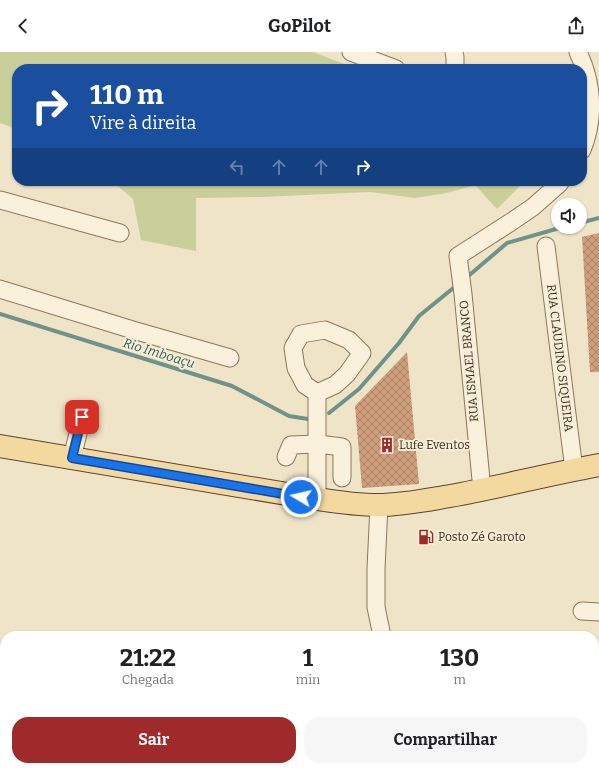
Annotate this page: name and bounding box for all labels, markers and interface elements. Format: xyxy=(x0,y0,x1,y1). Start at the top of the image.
icon: back xyxy=(12,15,34,37)
text: GoPilot xyxy=(268,15,331,37)
icon: share xyxy=(565,15,587,37)
text: 110 m xyxy=(90,78,164,111)
icon: right xyxy=(24,80,76,132)
text: Vire à direita xyxy=(90,112,196,134)
icon: left xyxy=(226,156,248,178)
icon: ahead xyxy=(268,156,290,178)
icon: ahead xyxy=(310,156,332,178)
icon: right xyxy=(352,156,374,178)
map controls xyxy=(551,198,587,234)
button: sound xyxy=(551,198,587,234)
street label: RUA CLAUDINO SIQUEIRA xyxy=(544,283,576,433)
street label: RUA ISMAEL BRANCO xyxy=(457,300,481,422)
water label: Rio Imboaçu xyxy=(121,335,197,371)
pin xyxy=(65,400,99,434)
icon: arrive xyxy=(71,406,93,428)
building icon: Lufe Eventos xyxy=(378,436,396,454)
place label: Lufe Eventos xyxy=(399,438,470,452)
position arrow xyxy=(280,476,322,518)
fuel station icon: Posto Zé Garoto xyxy=(417,528,435,546)
place label: Posto Zé Garoto xyxy=(438,530,526,544)
text: 21:22 xyxy=(120,644,176,672)
text: 1 xyxy=(303,644,313,672)
text: 130 xyxy=(440,644,479,672)
text: Chegada xyxy=(122,672,174,687)
text: min xyxy=(296,672,320,687)
text: m xyxy=(453,672,466,687)
button: Sair xyxy=(12,717,296,763)
button: Compartilhar xyxy=(304,717,587,763)

